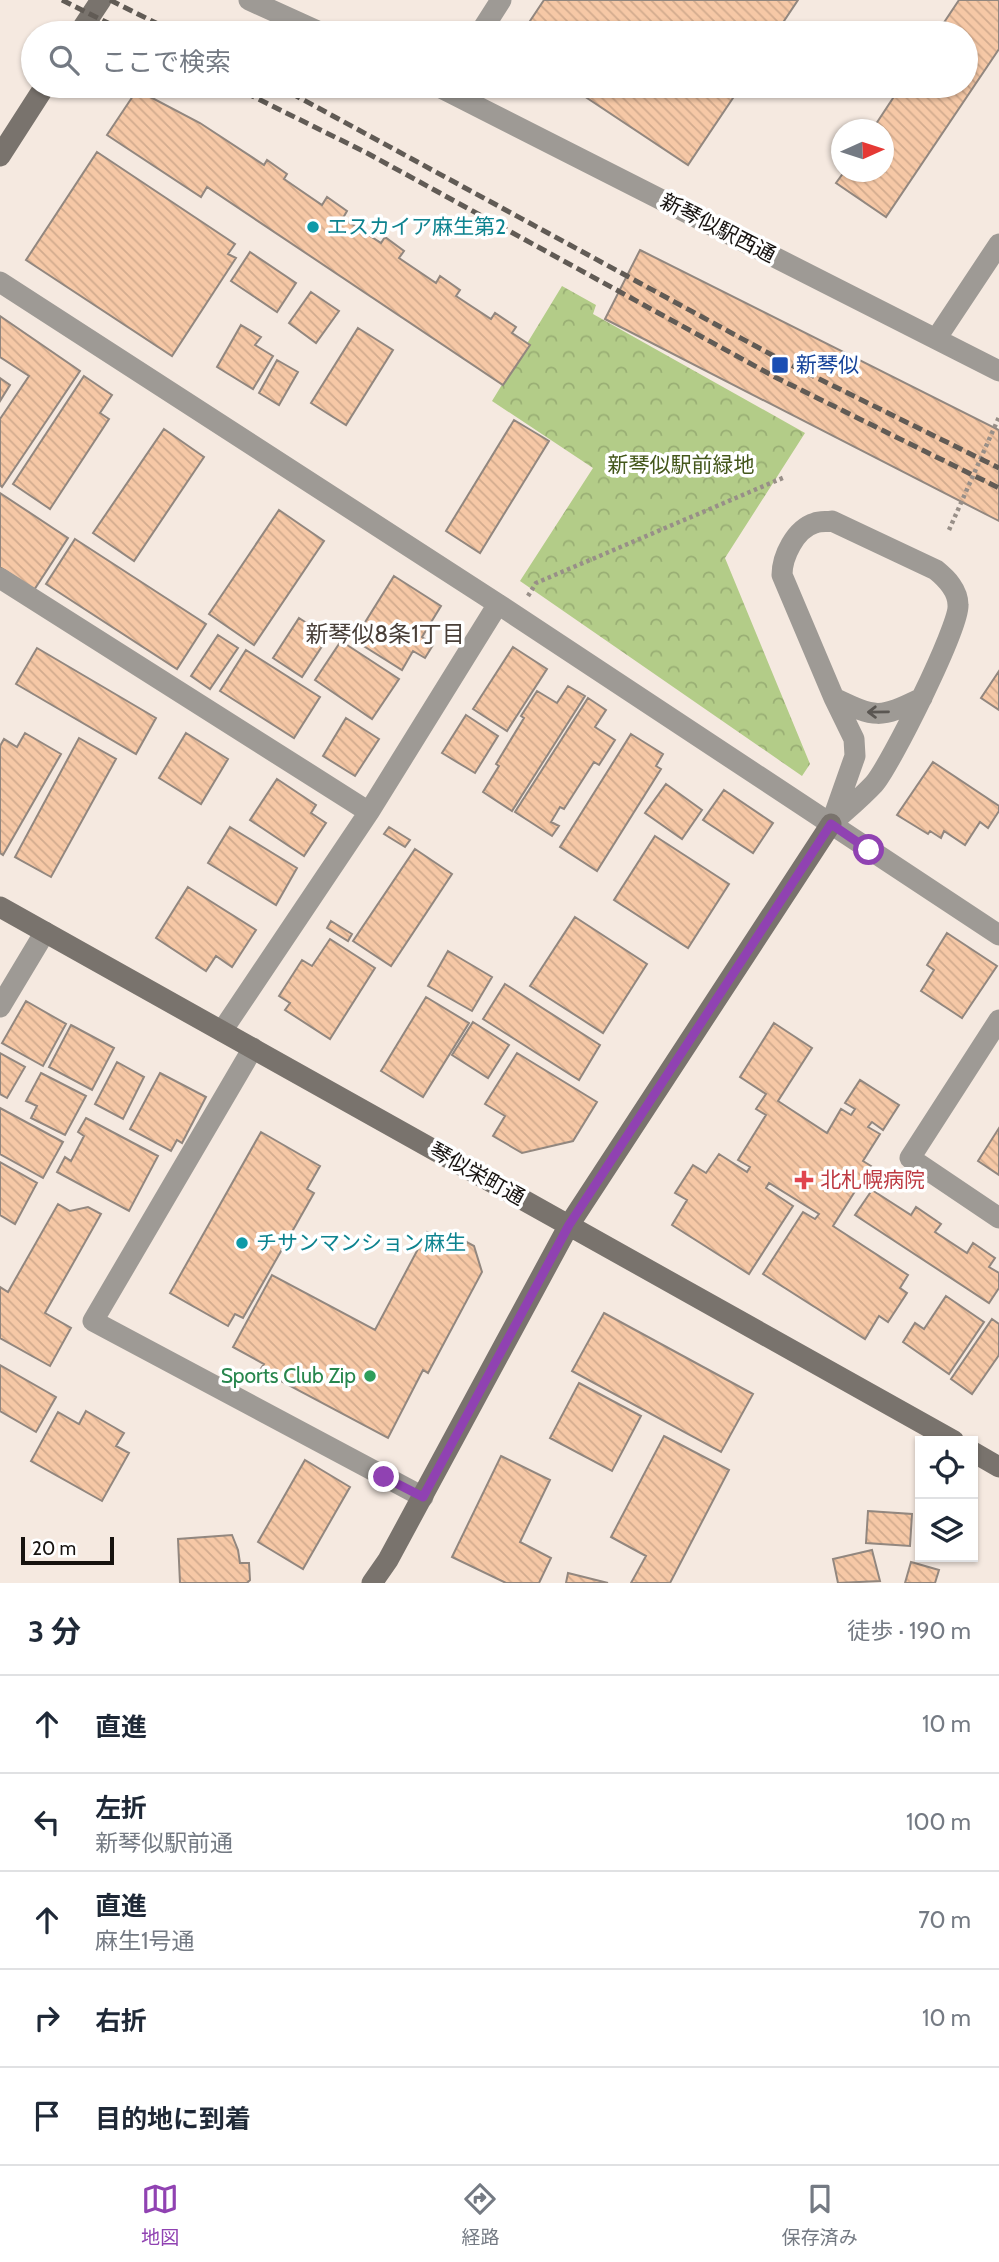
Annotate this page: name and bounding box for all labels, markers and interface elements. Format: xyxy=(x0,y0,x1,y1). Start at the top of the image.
search box xyxy=(21,21,978,98)
icon: search xyxy=(45,41,83,79)
text: ここで検索 xyxy=(101,46,231,78)
north arrow xyxy=(831,119,894,182)
street label: 新琴似駅西通 xyxy=(656,188,780,267)
place label: エスカイア麻生第2 xyxy=(327,214,506,239)
marker: エスカイア麻生第2 xyxy=(305,219,321,235)
place label: 新琴似 xyxy=(796,352,859,377)
marker: 新琴似 xyxy=(770,355,790,375)
park label: 新琴似駅前緑地 xyxy=(608,452,755,477)
district label: 新琴似8条1丁目 xyxy=(305,620,465,648)
one-way arrow xyxy=(867,706,890,719)
route start xyxy=(853,834,884,865)
street label: 琴似栄町通 xyxy=(425,1137,529,1210)
place label: 北札幌病院 xyxy=(820,1167,925,1192)
marker: 北札幌病院 xyxy=(794,1170,814,1190)
place label: チサンマンション麻生 xyxy=(256,1230,466,1255)
marker: チサンマンション麻生 xyxy=(234,1235,250,1251)
place label: Sports Club Zip xyxy=(221,1363,356,1388)
marker: Sports Club Zip xyxy=(362,1368,378,1384)
map controls xyxy=(915,1436,978,1562)
button: locate xyxy=(915,1436,978,1499)
route end xyxy=(368,1461,399,1492)
button: layers xyxy=(915,1499,978,1562)
scale bar xyxy=(21,1534,114,1566)
text: 20 m xyxy=(32,1537,76,1560)
text: 3 分 xyxy=(28,1613,81,1650)
text: 徒歩 · 190 m xyxy=(847,1617,971,1645)
icon: ahead xyxy=(28,1705,66,1743)
text: 10 m xyxy=(922,1710,971,1738)
text: 直進 xyxy=(95,1711,147,1743)
text: 左折 xyxy=(95,1792,147,1824)
icon: left xyxy=(28,1803,66,1841)
text: 100 m xyxy=(906,1808,971,1836)
text: 新琴似駅前通 xyxy=(95,1829,233,1857)
text: 直進 xyxy=(95,1890,147,1922)
icon: ahead xyxy=(28,1901,66,1939)
text: 70 m xyxy=(918,1906,971,1934)
text: 麻生1号通 xyxy=(95,1927,195,1955)
icon: right xyxy=(28,1999,66,2037)
text: 10 m xyxy=(922,2004,971,2032)
text: 右折 xyxy=(95,2005,147,2037)
icon: arrive xyxy=(28,2097,66,2135)
text: 目的地に到着 xyxy=(95,2103,251,2135)
tab: 地図 xyxy=(141,2180,179,2249)
tab: 経路 xyxy=(461,2180,500,2249)
tab: 保存済み xyxy=(782,2180,858,2249)

